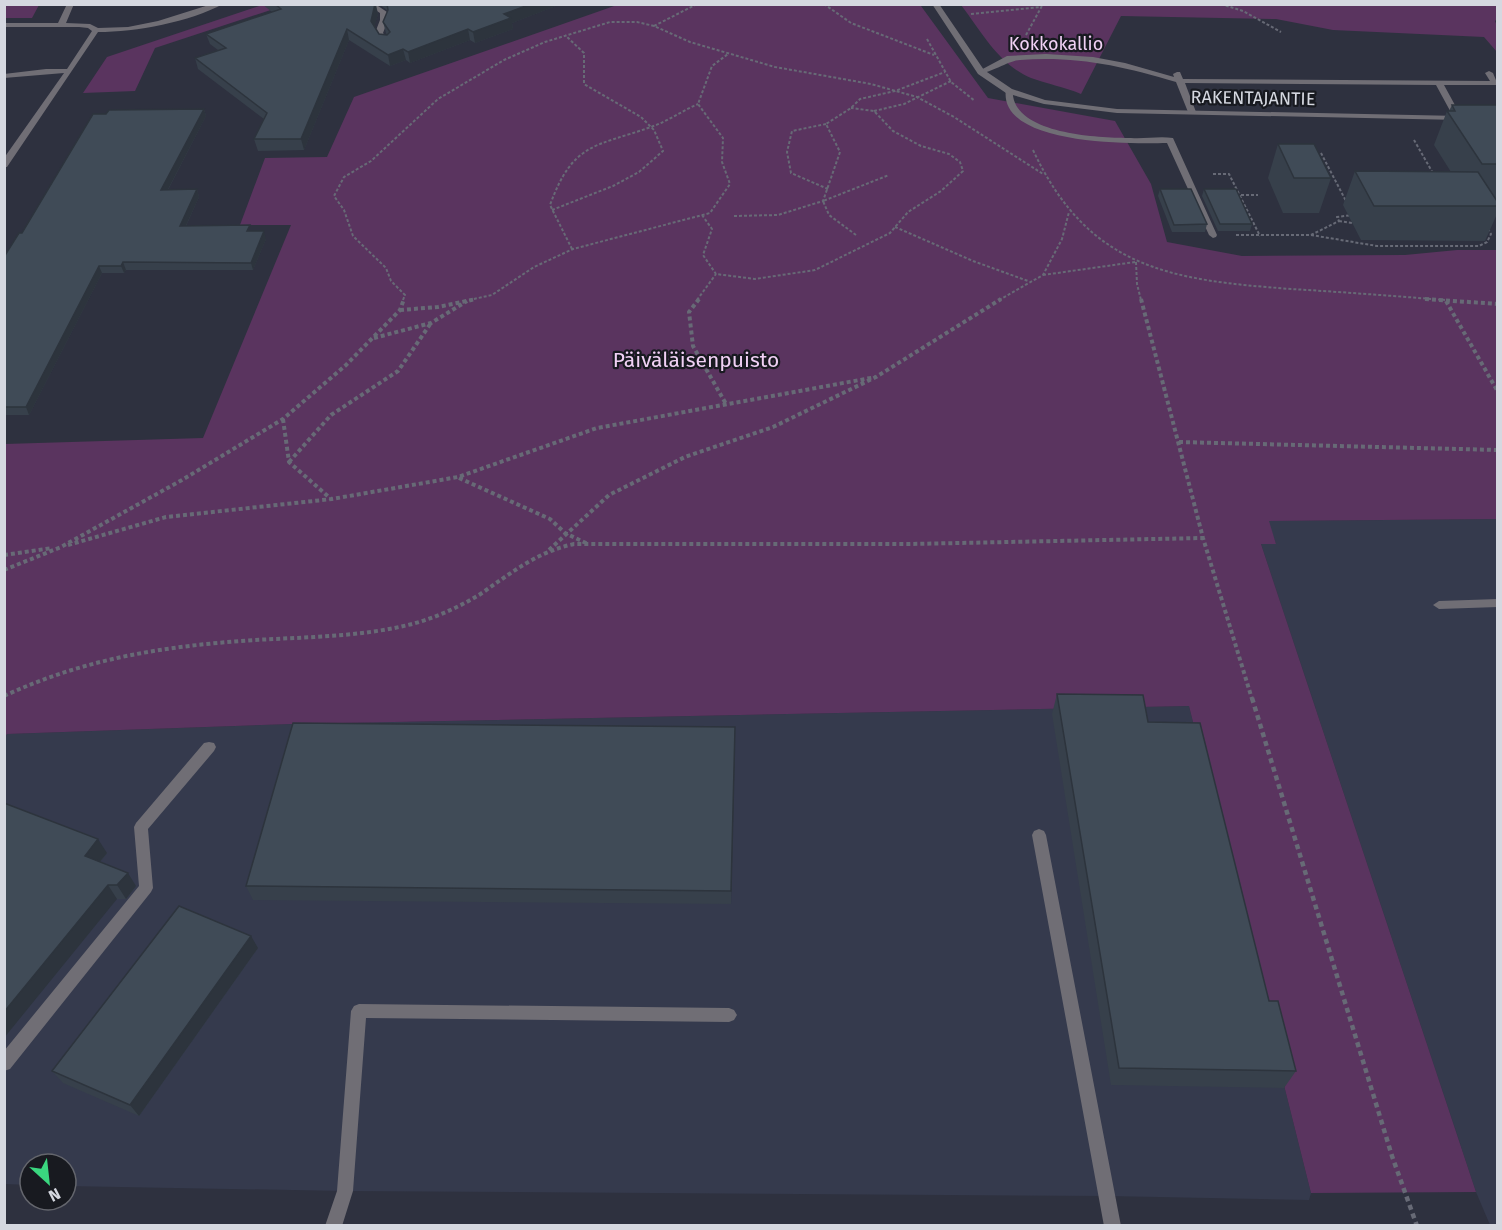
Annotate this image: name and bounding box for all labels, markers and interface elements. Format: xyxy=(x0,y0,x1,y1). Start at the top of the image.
park label: Kokkokallio xyxy=(1009,33,1103,55)
street label: RAKENTAJANTIE xyxy=(1190,86,1316,110)
park label: Päiväläisenpuisto xyxy=(613,347,779,373)
north arrow xyxy=(18,1152,78,1212)
text: N xyxy=(46,1184,64,1206)

